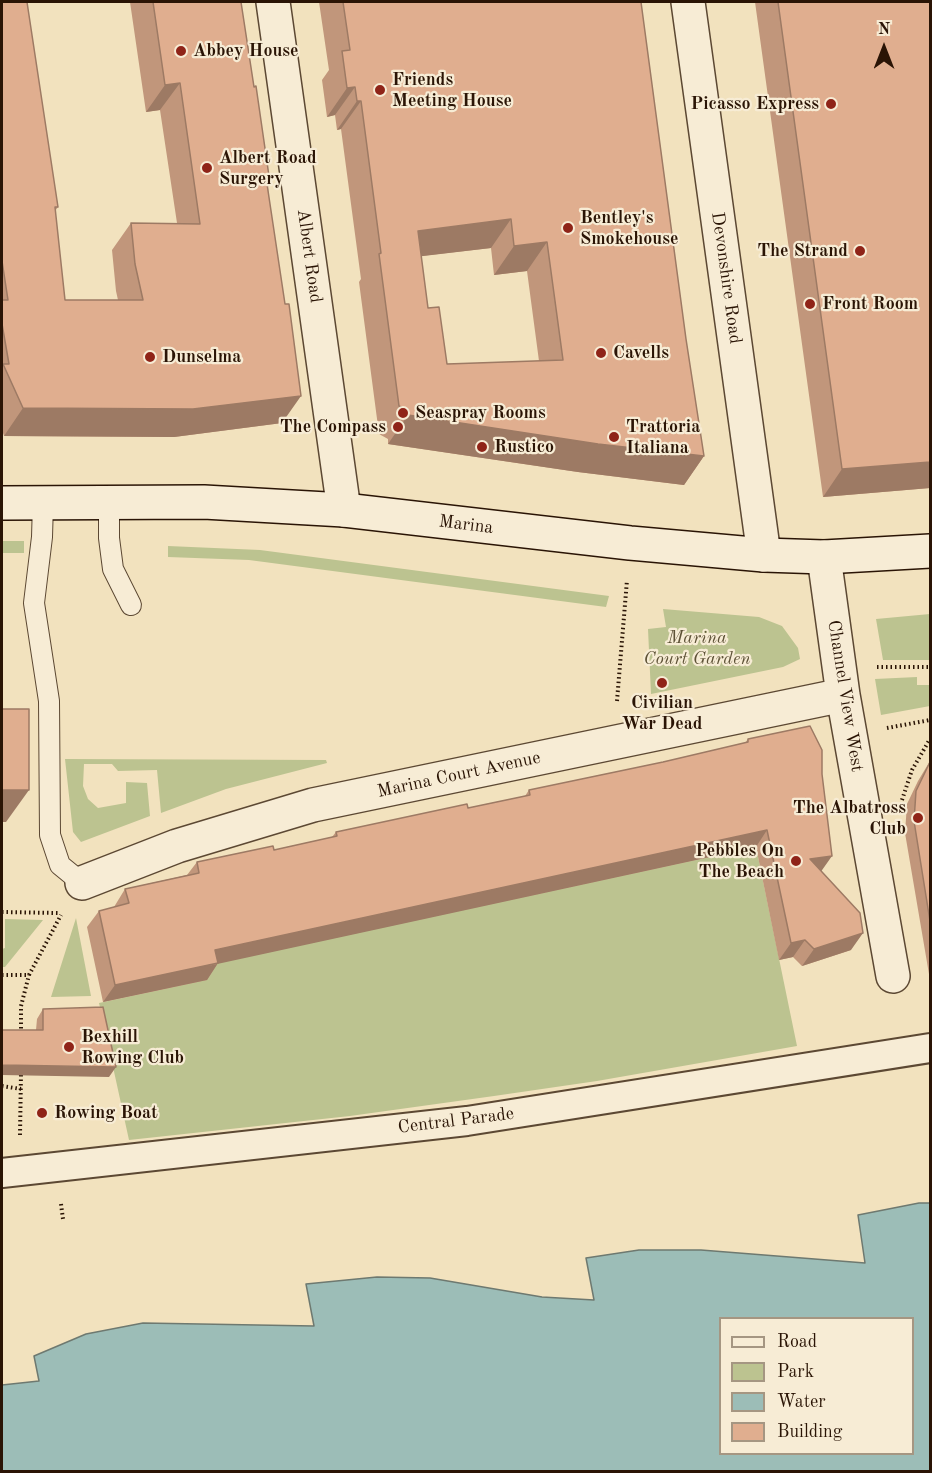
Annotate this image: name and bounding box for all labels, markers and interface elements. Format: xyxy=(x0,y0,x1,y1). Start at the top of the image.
north arrow xyxy=(854,18,914,78)
text: N xyxy=(878,22,890,38)
place label: Abbey House xyxy=(193,40,299,62)
marker: Abbey House xyxy=(174,44,188,58)
place label: Friends Meeting House xyxy=(392,69,512,112)
marker: Friends Meeting House xyxy=(373,83,387,97)
place label: Picasso Express xyxy=(691,93,819,115)
marker: Picasso Express xyxy=(824,97,838,111)
place label: Albert Road Surgery xyxy=(219,147,317,190)
marker: Albert Road Surgery xyxy=(200,161,214,175)
street label: Albert Road xyxy=(292,207,326,305)
place label: Bentley's Smokehouse xyxy=(580,207,678,250)
street label: Devonshire Road xyxy=(706,211,746,345)
marker: Bentley's Smokehouse xyxy=(561,221,575,235)
place label: The Strand xyxy=(757,240,848,262)
marker: The Strand xyxy=(853,244,867,258)
place label: Front Room xyxy=(822,293,918,315)
marker: Front Room xyxy=(803,297,817,311)
place label: Cavells xyxy=(613,342,669,364)
place label: Dunselma xyxy=(162,346,241,368)
marker: Cavells xyxy=(594,346,608,360)
marker: Dunselma xyxy=(143,350,157,364)
place label: Seaspray Rooms xyxy=(415,402,546,424)
marker: Seaspray Rooms xyxy=(396,406,410,420)
place label: The Compass xyxy=(280,416,386,438)
place label: Trattoria Italiana xyxy=(626,416,700,458)
marker: The Compass xyxy=(391,420,405,434)
marker: Trattoria Italiana xyxy=(607,430,621,444)
place label: Rustico xyxy=(494,436,554,458)
marker: Rustico xyxy=(475,440,489,454)
street label: Marina xyxy=(437,511,495,539)
street label: Channel View West xyxy=(822,619,868,773)
park label: Marina Court Garden xyxy=(643,627,751,670)
marker: Civilian War Dead xyxy=(655,676,669,690)
place label: Civilian War Dead xyxy=(621,692,703,734)
street label: Marina Court Avenue xyxy=(375,747,543,803)
place label: The Albatross Club xyxy=(793,797,906,840)
marker: The Albatross Club xyxy=(911,811,925,825)
place label: Pebbles On The Beach xyxy=(695,840,784,882)
marker: Pebbles On The Beach xyxy=(789,854,803,868)
place label: Bexhill Rowing Club xyxy=(81,1026,184,1068)
marker: Bexhill Rowing Club xyxy=(62,1040,76,1054)
place label: Rowing Boat xyxy=(54,1102,158,1124)
street label: Central Parade xyxy=(397,1103,515,1139)
marker: Rowing Boat xyxy=(35,1106,49,1120)
legend xyxy=(719,1317,914,1455)
text: Road xyxy=(777,1333,817,1351)
text: Park xyxy=(777,1363,814,1381)
text: Water xyxy=(777,1393,826,1411)
text: Building xyxy=(777,1423,842,1441)

